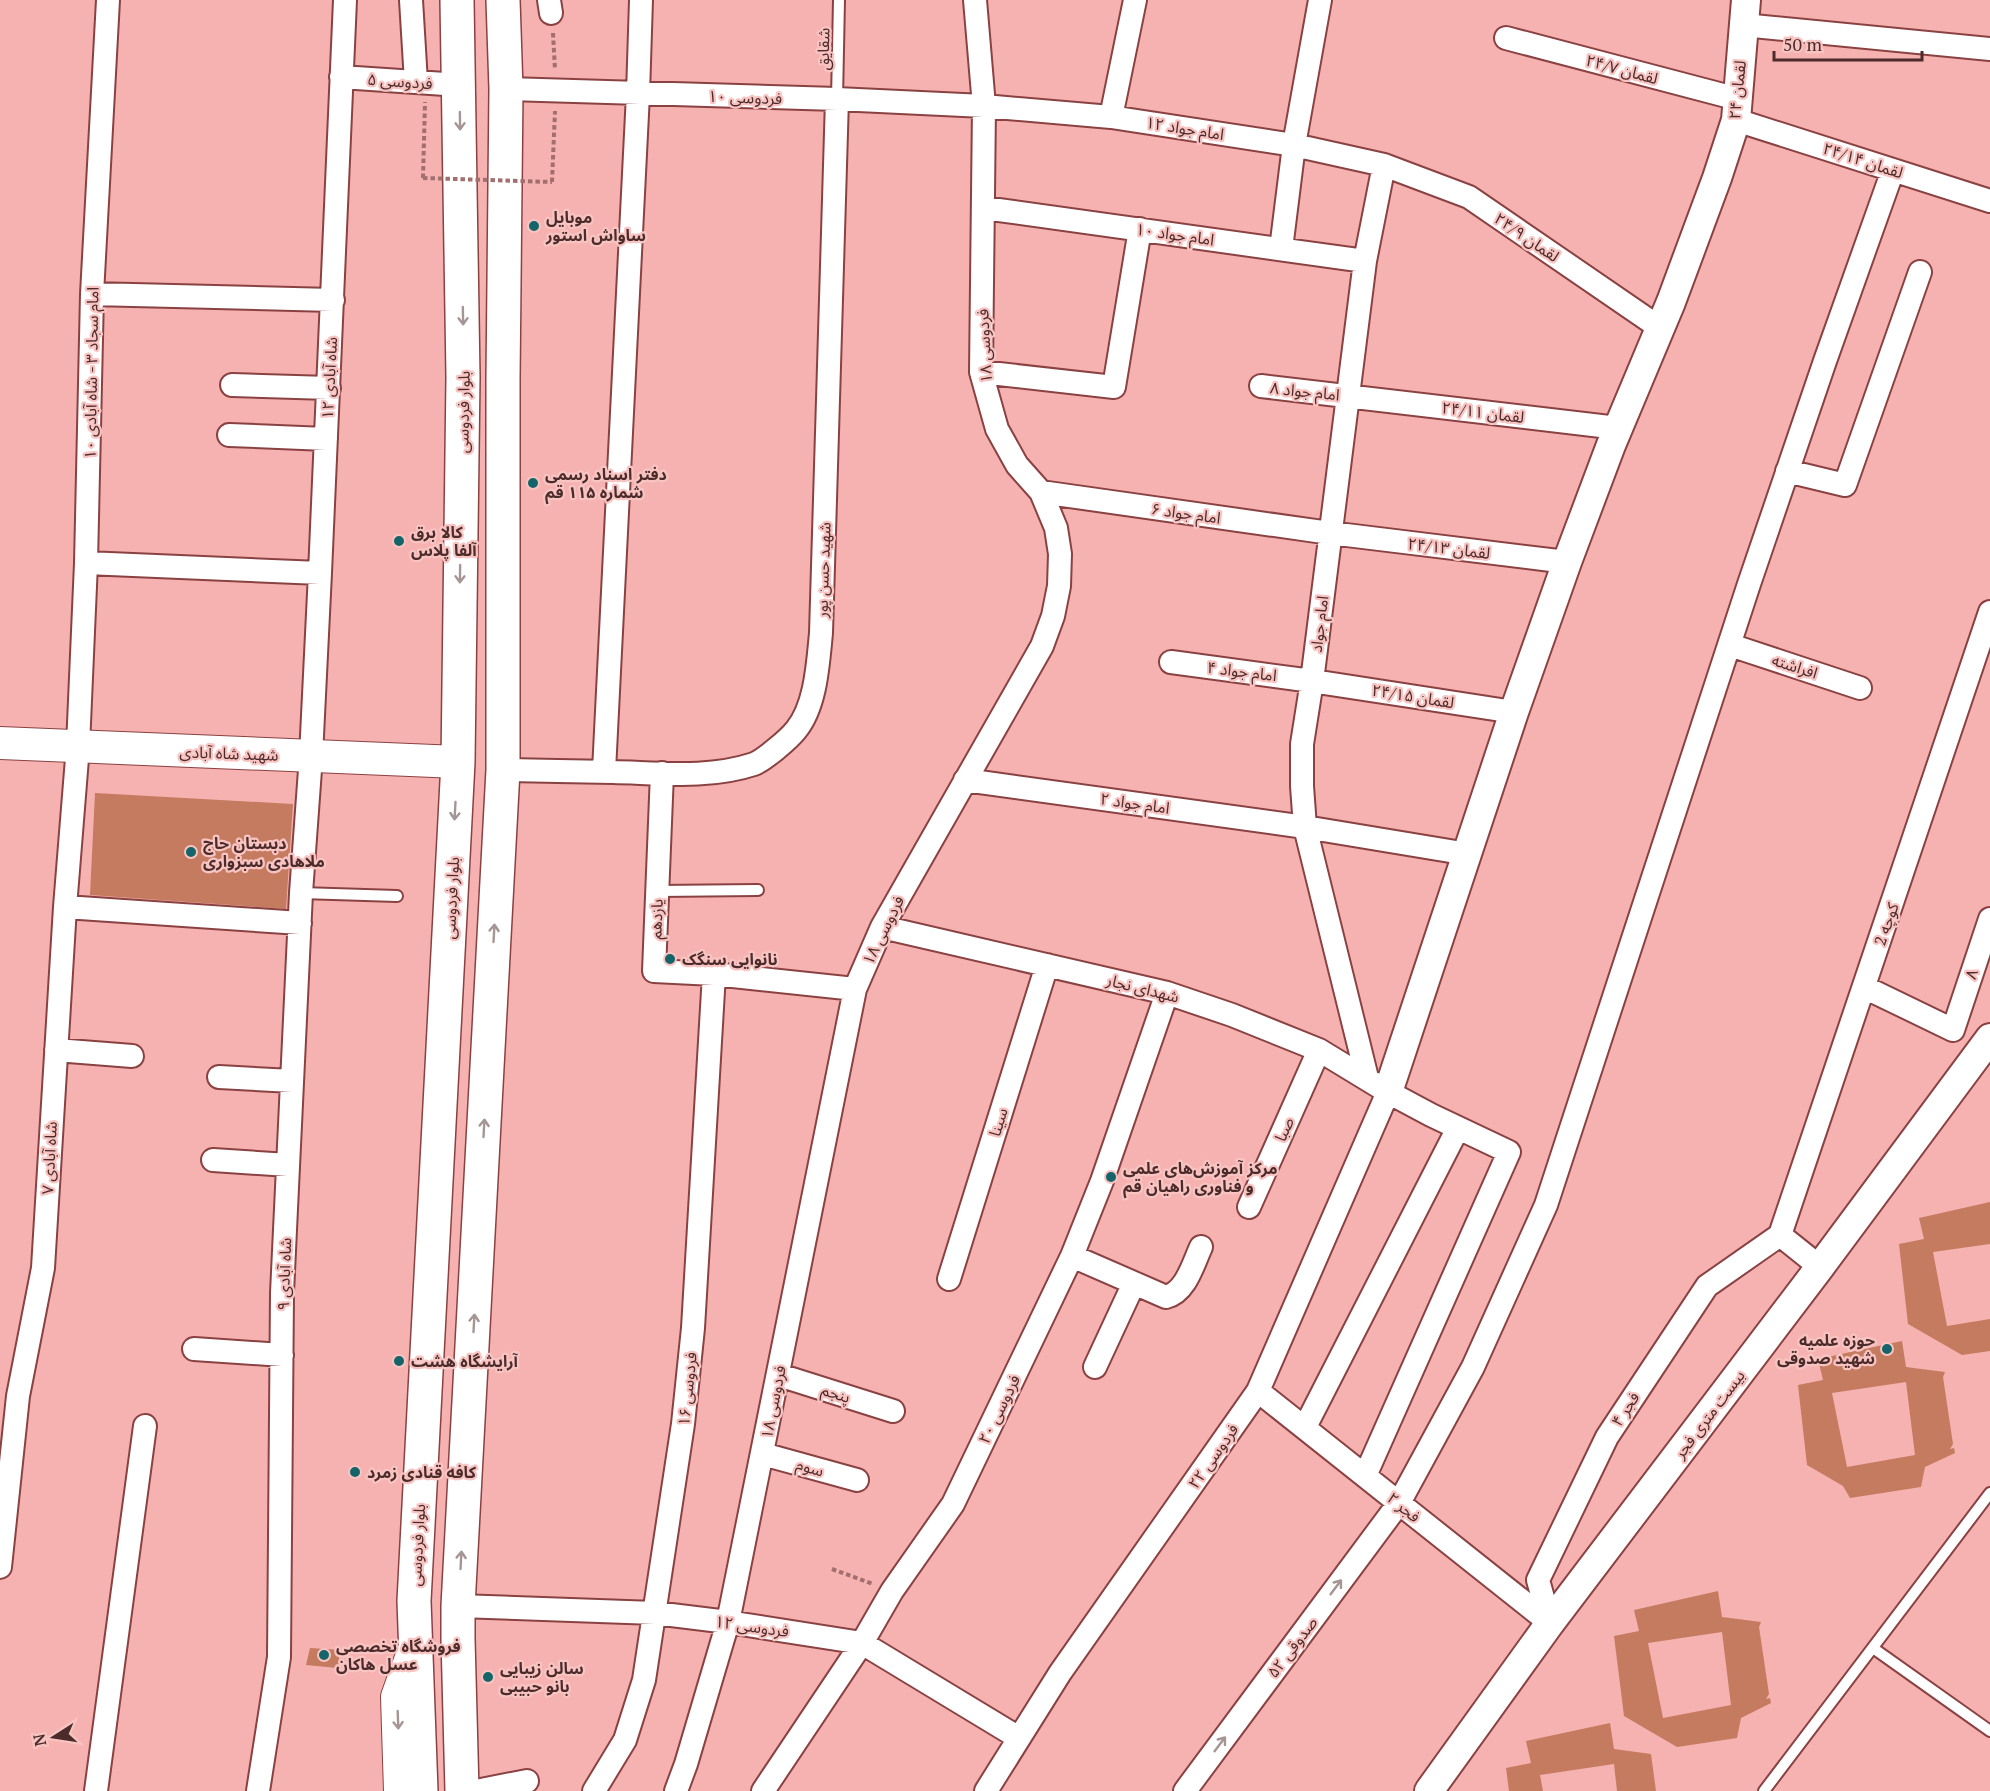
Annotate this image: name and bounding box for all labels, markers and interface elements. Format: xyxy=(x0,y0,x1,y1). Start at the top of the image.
scale bar xyxy=(1774,24,1922,62)
street label: شقایق xyxy=(812,27,834,71)
text: 50 m xyxy=(1783,32,1823,56)
street label: لقمان ۲۴/۷ xyxy=(1584,49,1660,89)
street label: لقمان ۲۴ xyxy=(1723,59,1751,121)
street label: فردوسی ۵ xyxy=(367,68,433,94)
street label: فردوسی ۱۰ xyxy=(707,85,783,109)
one-way arrow xyxy=(454,111,466,131)
street label: امام جواد ۱۲ xyxy=(1144,111,1226,147)
street label: لقمان ۲۴/۱۴ xyxy=(1820,137,1906,183)
place label: موبایل ساواش استور xyxy=(545,206,646,246)
street label: لقمان ۲۴/۹ xyxy=(1490,207,1564,267)
street label: امام جواد ۱۰ xyxy=(1134,218,1216,252)
marker: موبایل ساواش استور xyxy=(527,219,541,233)
street label: امام سجاد ۳ - شاه آبادی ۱۰ xyxy=(78,287,106,459)
one-way arrow xyxy=(457,306,469,326)
street label: فردوسی ۱۸ xyxy=(971,308,997,384)
street label: شاه آبادی ۱۲ xyxy=(316,336,342,420)
street label: بلوار فردوسی xyxy=(451,371,475,453)
street label: امام جواد ۸ xyxy=(1269,376,1341,408)
street label: لقمان ۲۴/۱۱ xyxy=(1440,396,1526,428)
place label: دفتر اسناد رسمی شماره ۱۱۵ قم xyxy=(545,463,667,505)
marker: دفتر اسناد رسمی شماره ۱۱۵ قم xyxy=(526,476,540,490)
street label: امام جواد ۶ xyxy=(1150,497,1222,531)
place label: کالا برق آلفا پلاس xyxy=(411,521,477,561)
street label: شهید حسن پور xyxy=(810,522,836,619)
street label: لقمان ۲۴/۱۳ xyxy=(1406,532,1492,564)
marker: کالا برق آلفا پلاس xyxy=(392,534,406,548)
one-way arrow xyxy=(455,564,466,584)
street label: امام جواد xyxy=(1305,594,1335,654)
street label: افراشته xyxy=(1769,648,1821,684)
street label: امام جواد ۴ xyxy=(1206,656,1278,688)
street label: لقمان ۲۴/۱۵ xyxy=(1370,679,1456,713)
street label: شهید شاه آبادی xyxy=(179,740,279,766)
street label: امام جواد ۲ xyxy=(1099,787,1171,821)
one-way arrow xyxy=(449,801,460,821)
place label: دبستان حاج ملاهادی سبزواری xyxy=(203,832,325,872)
marker: دبستان حاج ملاهادی سبزواری xyxy=(184,845,198,859)
street label: بلوار فردوسی xyxy=(438,856,464,940)
street label: فردوسی ۱۸ xyxy=(857,892,909,968)
street label: یازدهم xyxy=(644,898,670,940)
street label: کوچه 2 xyxy=(1868,899,1904,948)
one-way arrow xyxy=(489,924,500,944)
place label: نانوایی سنگک xyxy=(682,948,778,970)
marker: نانوایی سنگک xyxy=(663,952,677,966)
street label: ۸ xyxy=(1959,966,1983,982)
street label: شهدای نجار xyxy=(1103,968,1182,1008)
street label: سینا xyxy=(983,1105,1013,1139)
street label: صبا xyxy=(1269,1113,1299,1145)
one-way arrow xyxy=(479,1119,490,1139)
street label: شاه آبادی ۷ xyxy=(36,1121,62,1195)
place label: مرکز آموزش‌های علمی و فناوری راهیان قم xyxy=(1123,1157,1278,1199)
marker: مرکز آموزش‌های علمی و فناوری راهیان قم xyxy=(1104,1170,1118,1184)
street label: شاه آبادی ۹ xyxy=(272,1237,296,1311)
one-way arrow xyxy=(468,1313,479,1333)
place label: حوزه علمیه شهید صدوقی xyxy=(1777,1329,1875,1369)
marker: حوزه علمیه شهید صدوقی xyxy=(1880,1342,1894,1356)
place label: آرایشگاه هشت xyxy=(411,1350,519,1372)
street label: فردوسی ۱۶ xyxy=(672,1351,702,1427)
marker: آرایشگاه هشت xyxy=(392,1354,406,1368)
street label: فردوسی ۱۸ xyxy=(755,1363,791,1441)
street label: بیست متری فجر xyxy=(1668,1365,1750,1464)
street label: فردوسی ۲۰ xyxy=(973,1371,1025,1447)
street label: پنجم xyxy=(818,1378,853,1410)
street label: فجر ۴ xyxy=(1606,1388,1644,1430)
street label: فردوسی ۲۲ xyxy=(1183,1419,1243,1493)
street label: سوم xyxy=(793,1453,826,1483)
place label: کافه قنادی زمرد xyxy=(367,1461,477,1483)
marker: کافه قنادی زمرد xyxy=(348,1465,362,1479)
street label: فجر ۲ xyxy=(1383,1487,1425,1527)
street label: بلوار فردوسی xyxy=(404,1503,430,1587)
one-way arrow xyxy=(455,1550,466,1570)
one-way arrow xyxy=(1330,1580,1342,1596)
street label: فردوسی ۱۲ xyxy=(714,1610,790,1642)
street label: صدوقی ۵۲ xyxy=(1262,1612,1322,1682)
place label: فروشگاه تخصصی عسل هاکان xyxy=(336,1635,461,1675)
marker: فروشگاه تخصصی عسل هاکان xyxy=(317,1648,331,1662)
place label: سالن زیبایی بانو حبیبی xyxy=(500,1657,584,1697)
marker: سالن زیبایی بانو حبیبی xyxy=(481,1670,495,1684)
north arrow xyxy=(24,1707,84,1767)
one-way arrow xyxy=(392,1709,403,1729)
text: N xyxy=(27,1732,51,1748)
one-way arrow xyxy=(1213,1736,1226,1752)

